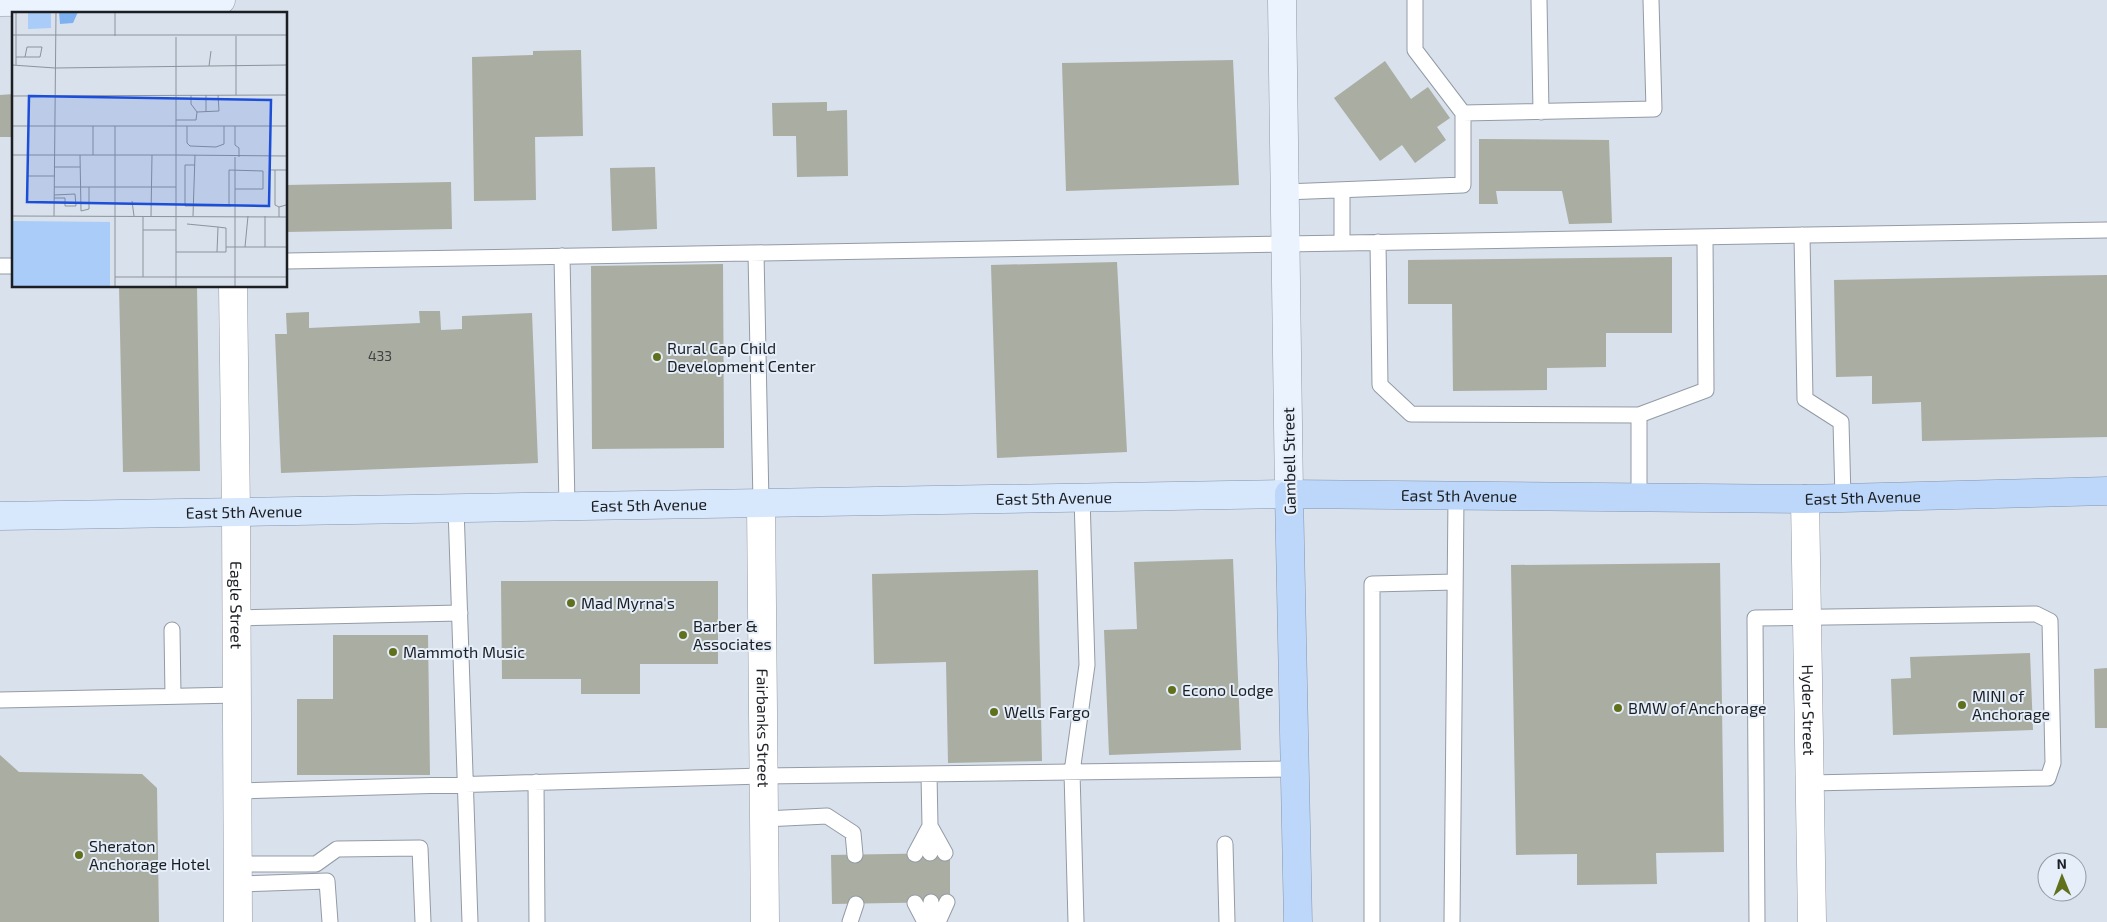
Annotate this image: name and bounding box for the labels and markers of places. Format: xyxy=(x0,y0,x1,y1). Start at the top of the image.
place label: Rural Cap Child Development Center xyxy=(667,338,817,375)
marker: Rural Cap Child Development Center xyxy=(651,351,663,363)
place label: Mad Myrna's xyxy=(581,593,675,612)
marker: Mad Myrna's xyxy=(565,597,577,609)
place label: Barber & Associates xyxy=(693,616,772,653)
marker: Barber & Associates xyxy=(677,629,689,641)
place label: Mammoth Music xyxy=(403,642,525,661)
marker: Mammoth Music xyxy=(387,646,399,658)
place label: Econo Lodge xyxy=(1182,680,1274,699)
marker: Econo Lodge xyxy=(1166,684,1178,696)
place label: MINI of Anchorage xyxy=(1972,686,2050,723)
place label: BMW of Anchorage xyxy=(1628,698,1767,717)
marker: MINI of Anchorage xyxy=(1956,699,1968,711)
place label: Wells Fargo xyxy=(1004,702,1090,721)
marker: BMW of Anchorage xyxy=(1612,702,1624,714)
marker: Wells Fargo xyxy=(988,706,1000,718)
place label: Sheraton Anchorage Hotel xyxy=(89,836,210,873)
marker: Sheraton Anchorage Hotel xyxy=(73,849,85,861)

